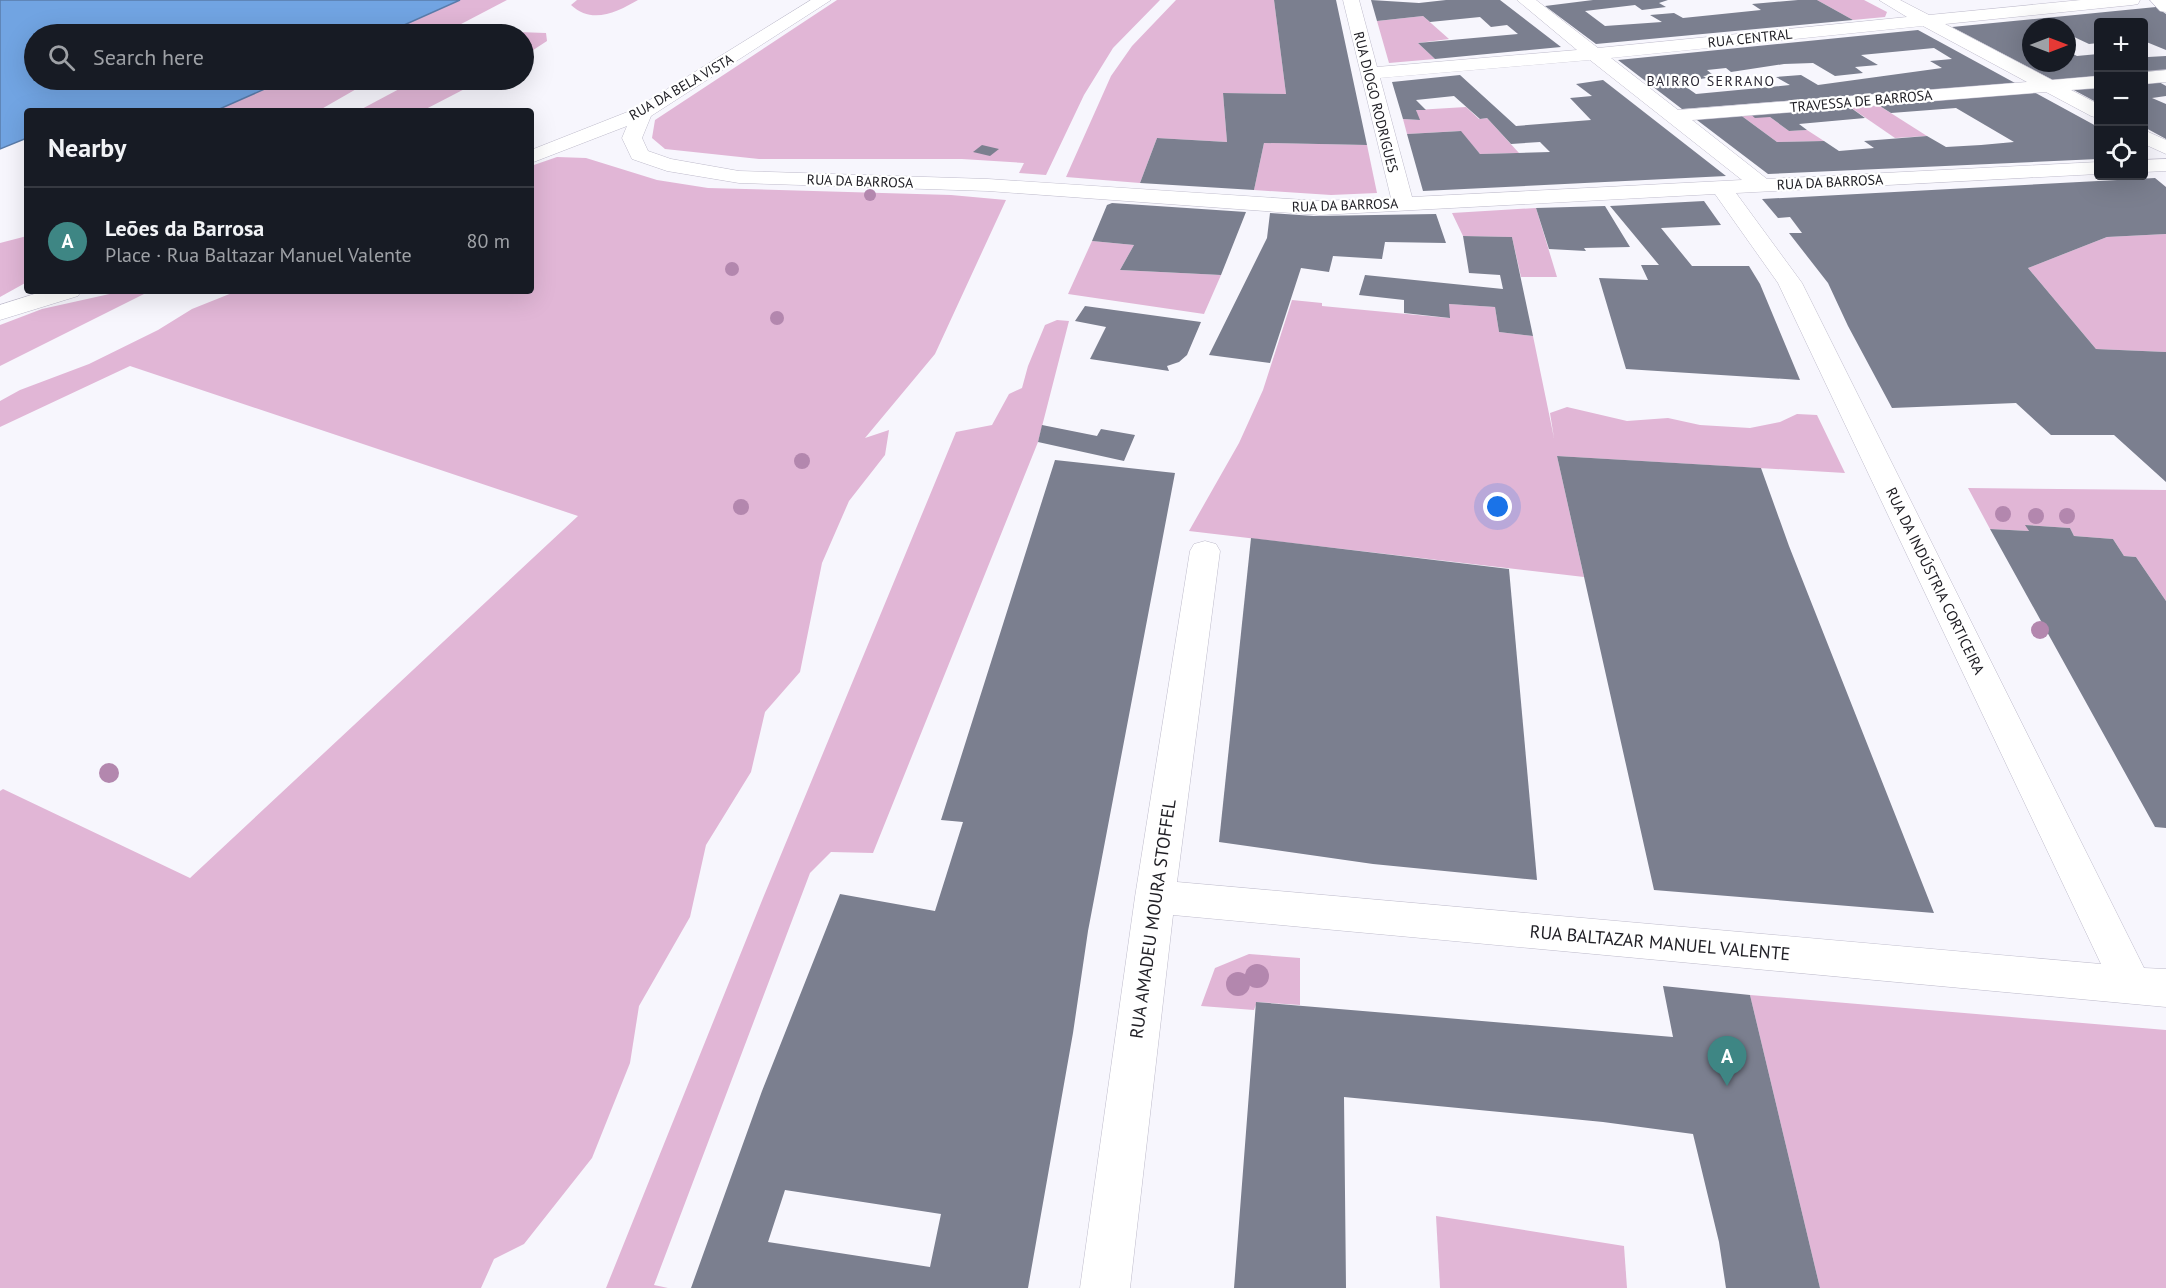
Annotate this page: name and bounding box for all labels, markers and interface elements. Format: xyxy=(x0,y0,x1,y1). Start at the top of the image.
north arrow xyxy=(2022,18,2076,72)
map controls xyxy=(2094,18,2148,180)
button: + xyxy=(2094,18,2148,72)
search box xyxy=(24,24,534,90)
street label: RUA CENTRAL xyxy=(1707,25,1793,51)
street label: RUA DIOGO RODRIGUES xyxy=(1350,29,1402,175)
icon: search xyxy=(45,41,78,74)
text: Search here xyxy=(93,43,204,71)
street label: RUA DA BELA VISTA xyxy=(626,49,737,124)
district label: BAIRRO SERRANO xyxy=(1646,72,1776,90)
button: − xyxy=(2094,72,2148,126)
street label: TRAVESSA DE BARROSA xyxy=(1789,86,1934,116)
button: locate xyxy=(2094,126,2148,180)
text: Nearby xyxy=(48,131,126,164)
street label: RUA DA BARROSA xyxy=(806,170,914,192)
street label: RUA DA BARROSA xyxy=(1776,170,1884,194)
street label: RUA DA BARROSA xyxy=(1291,194,1399,216)
text: Leões da Barrosa xyxy=(105,214,264,242)
text: A xyxy=(61,228,74,254)
text: 80 m xyxy=(467,228,510,254)
text: Place · Rua Baltazar Manuel Valente xyxy=(105,242,412,268)
street label: RUA DA INDÚSTRIA CORTICEIRA xyxy=(1882,484,1989,678)
your location xyxy=(1483,492,1512,521)
street label: RUA AMADEU MOURA STOFFEL xyxy=(1124,798,1181,1040)
street label: RUA BALTAZAR MANUEL VALENTE xyxy=(1529,920,1791,965)
pin: A xyxy=(1708,1036,1746,1086)

